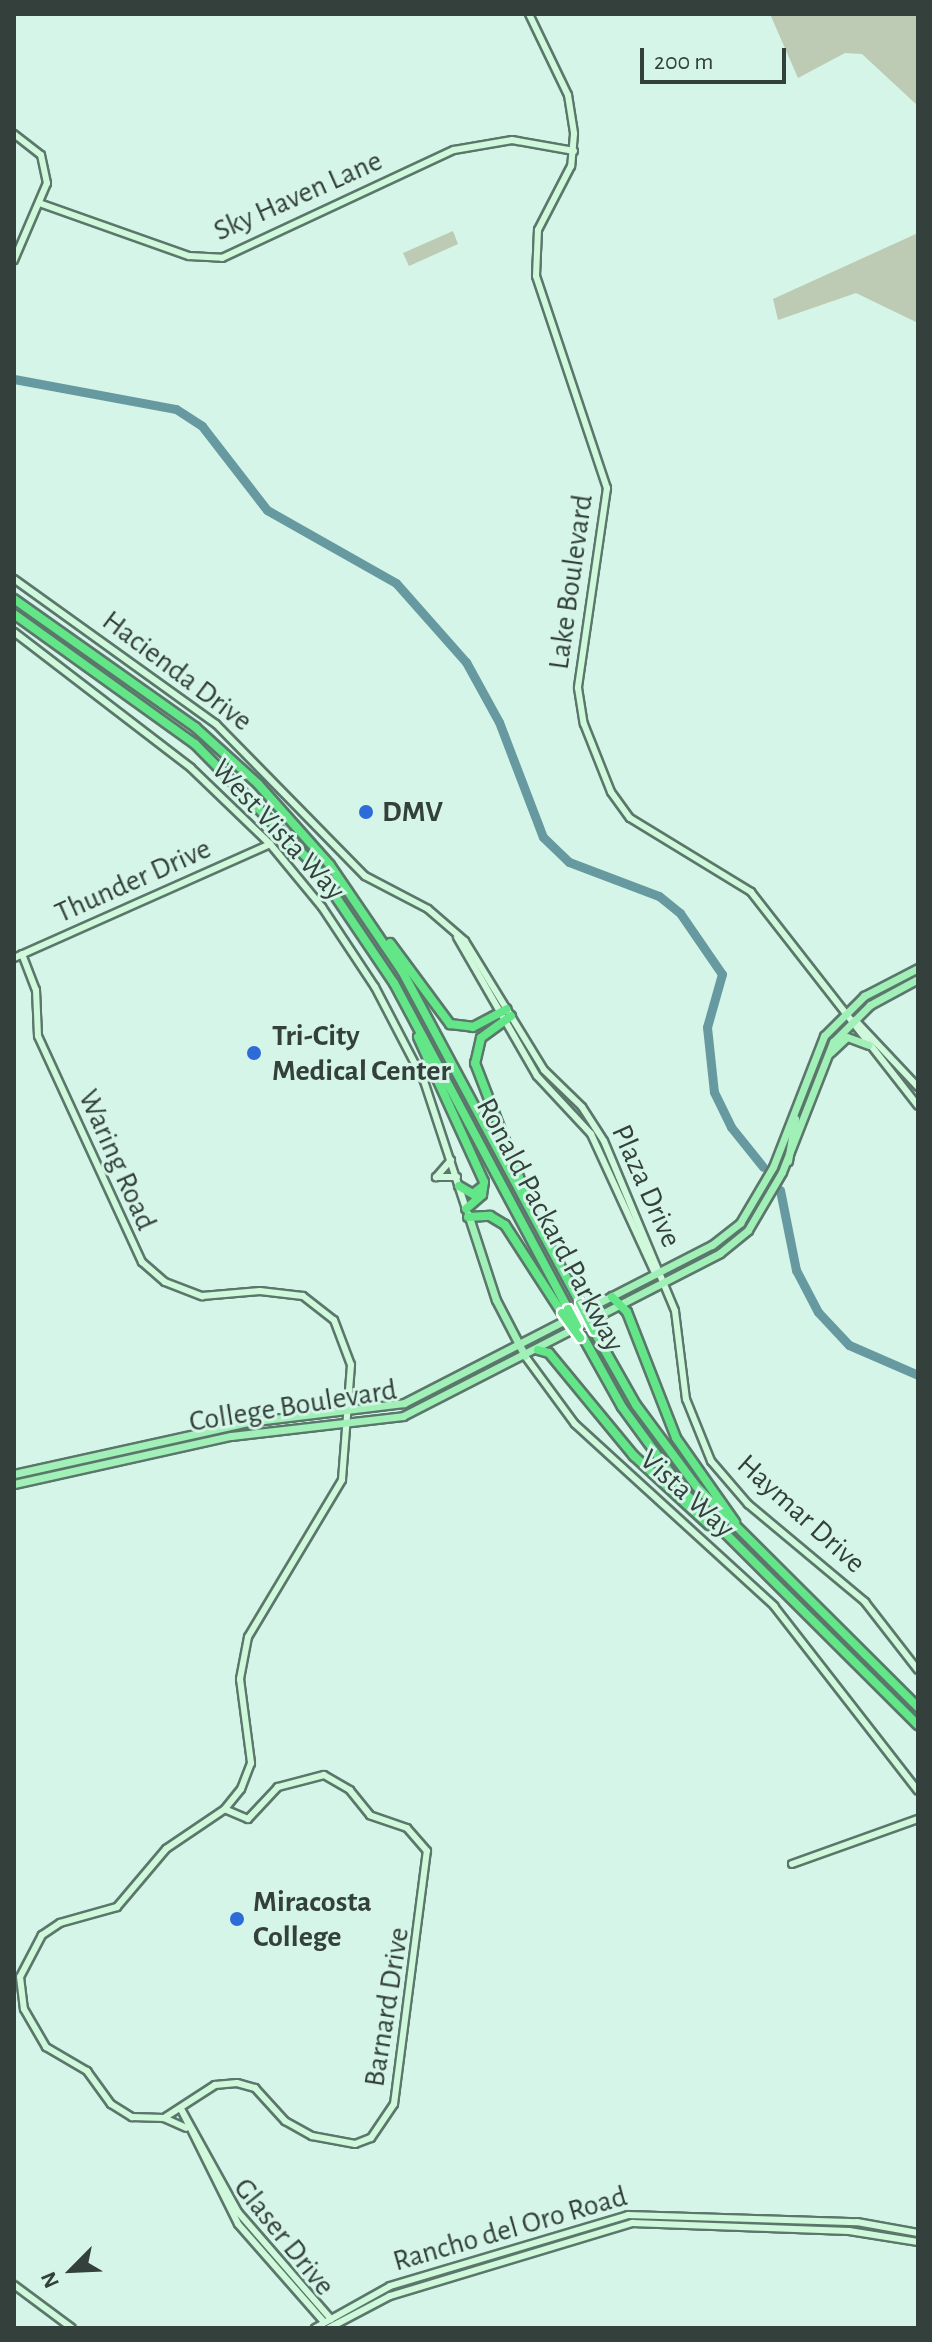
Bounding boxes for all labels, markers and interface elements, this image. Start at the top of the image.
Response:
scale bar [644,32,790,82]
text: 200 m [654,50,713,74]
street label: Sky Haven Lane [208,143,388,249]
street label: Lake Boulevard [541,492,601,672]
street label: Hacienda Drive [95,603,259,739]
street label: West Vista Way [203,752,353,908]
place label: DMV [382,794,443,830]
marker: DMV [357,803,375,821]
street label: Thunder Drive [49,831,217,931]
place label: Tri-City Medical Center [272,1018,451,1088]
marker: Tri-City Medical Center [243,1042,265,1064]
street label: Waring Road [70,1084,164,1236]
street label: Ronald Packard Parkway [468,1092,632,1358]
street label: Plaza Drive [603,1119,689,1253]
street label: College Boulevard [187,1372,399,1440]
street label: Vista Way [632,1442,742,1546]
street label: Haymar Drive [729,1447,873,1581]
place label: Miracosta College [253,1884,372,1954]
marker: Miracosta College [228,1910,246,1928]
street label: Barnard Drive [357,1925,417,2089]
street label: Glaser Drive [226,2171,342,2303]
street label: Rancho del Oro Road [389,2178,631,2280]
north arrow [32,2230,112,2310]
text: N [37,2268,63,2291]

